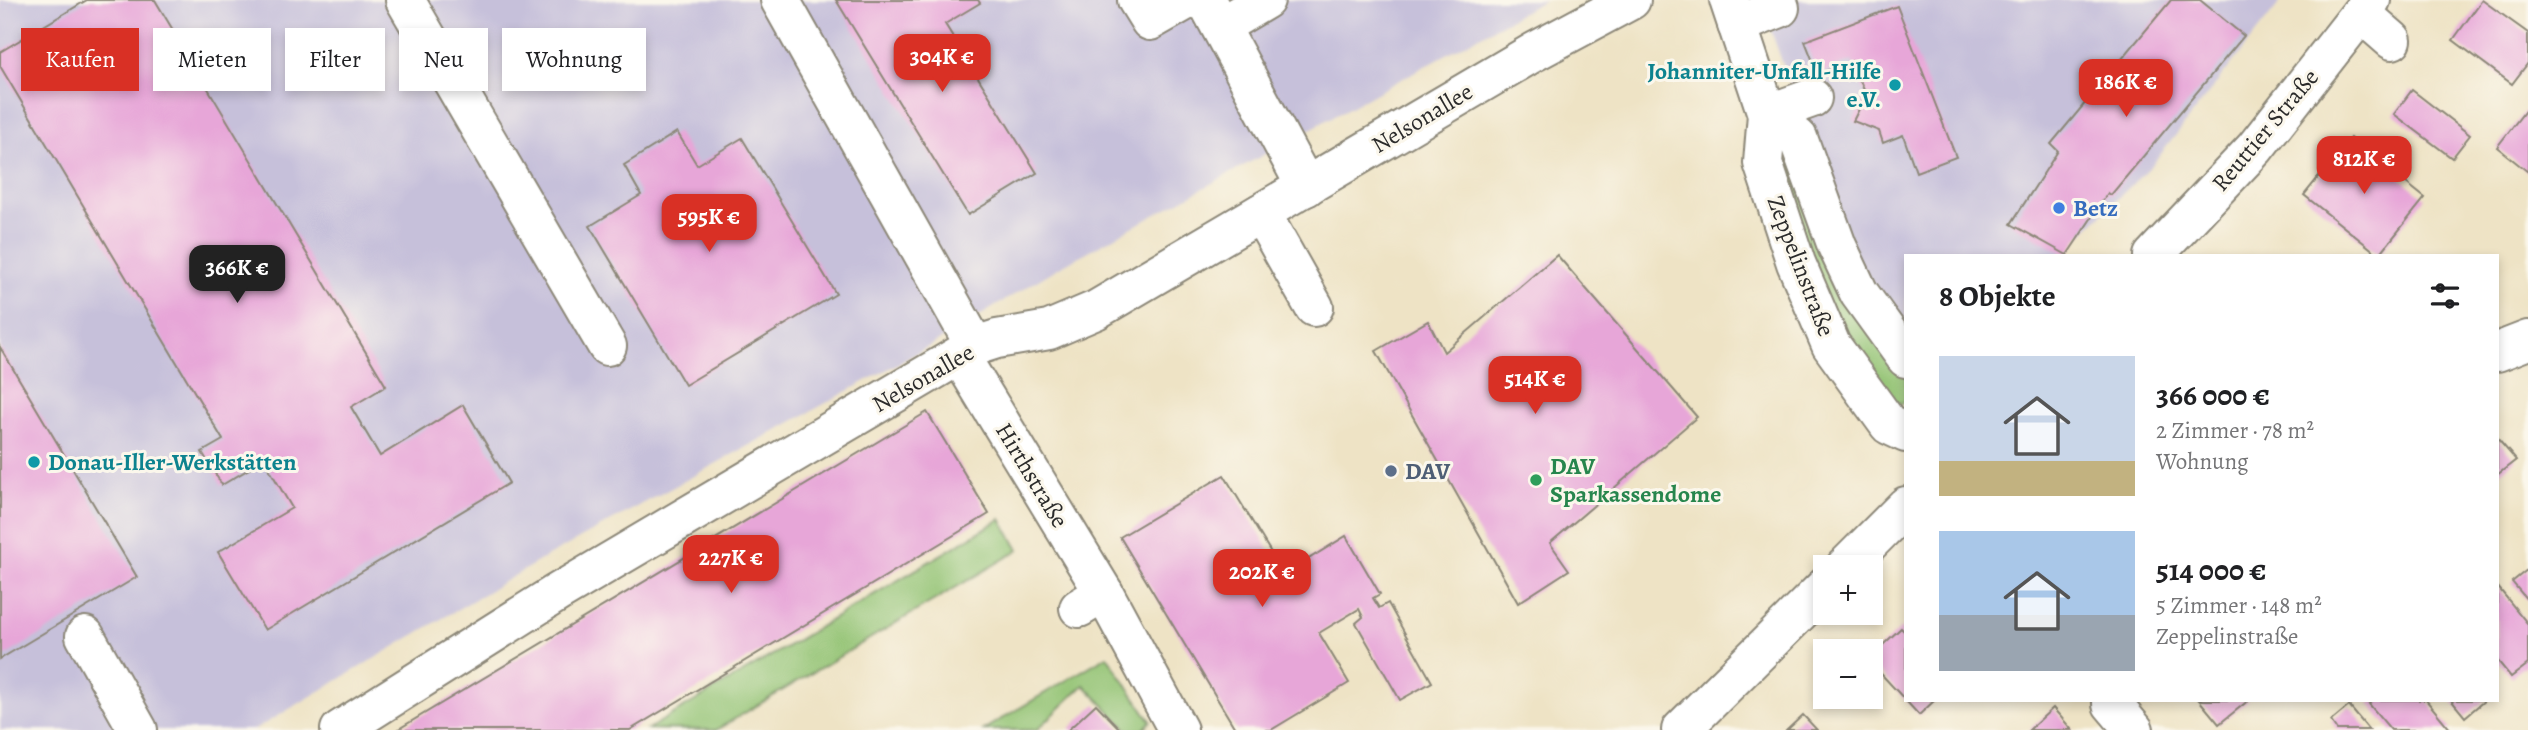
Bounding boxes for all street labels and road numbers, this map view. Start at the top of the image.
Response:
street label: Reuttier Straße [2204,62,2326,198]
street label: Nelsonallee [1366,75,1478,161]
street label: Zeppelinstraße [1759,191,1843,341]
street label: Nelsonallee [866,336,980,420]
street label: Hirthstraße [988,417,1076,533]

